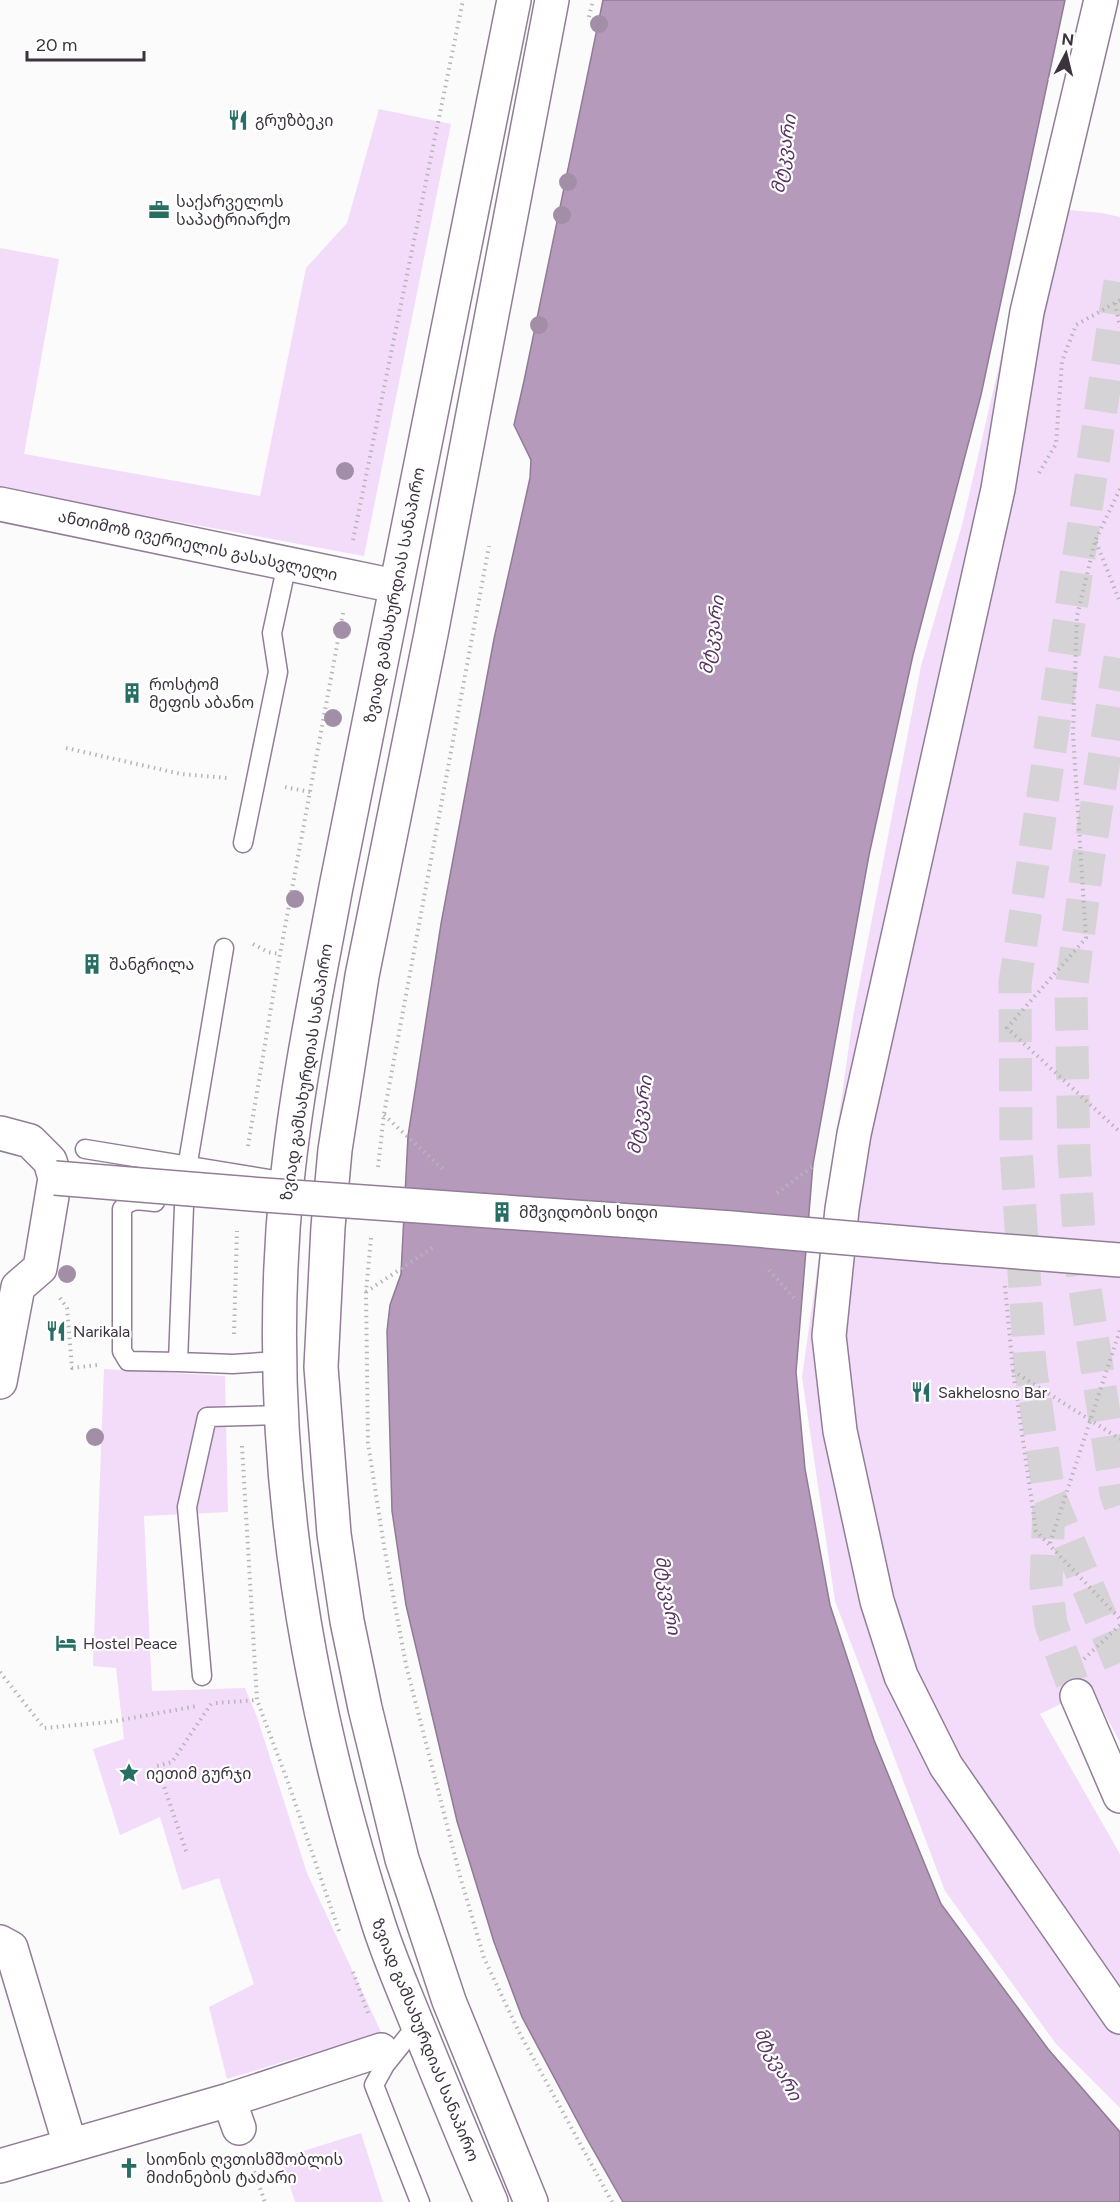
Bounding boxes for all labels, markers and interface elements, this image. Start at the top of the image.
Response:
scale bar [27,24,144,62]
north arrow [1036,24,1096,84]
text: N [1060,29,1075,50]
text: 20 m [36,34,77,56]
restaurant icon: გრუზბეკი [226,108,250,132]
place label: გრუზბეკი [255,111,333,130]
water label: მტკვარი [767,112,801,195]
place label: საქარველოს საპატრიარქო [176,192,291,229]
office icon: საქარველოს საპატრიარქო [147,198,171,222]
street label: ზვიად გამსახურდიას სანაპირო [360,466,430,725]
street label: ანთიმოზ ივერიელის გასასვლელი [56,507,339,585]
water label: მტკვარი [695,593,729,676]
place label: როსტომ მეფის აბანო [149,675,254,712]
building icon: როსტომ მეფის აბანო [120,681,144,705]
street label: ზვიად გამსახურდიას სანაპირო [277,942,337,1202]
building icon: შანგრილა [80,952,104,976]
place label: შანგრილა [109,955,194,975]
water label: მტკვარი [623,1073,657,1156]
building icon: მშვიდობის ხიდი [490,1200,514,1224]
place label: მშვიდობის ხიდი [519,1203,658,1223]
restaurant icon: Narikala [44,1319,68,1343]
place label: Narikala [73,1322,130,1341]
restaurant icon: Sakhelosno Bar [909,1380,933,1404]
place label: Sakhelosno Bar [938,1383,1048,1402]
water label: მტკვარი [651,1554,685,1637]
hotel icon: Hostel Peace [54,1631,78,1655]
place label: Hostel Peace [83,1634,178,1653]
place icon: იეთიმ გურჯი [117,1761,141,1785]
place label: იეთიმ გურჯი [146,1764,251,1783]
street label: ზვიად გამსახურდიას სანაპირო [367,1916,483,2165]
water label: მტკვარი [750,2024,807,2105]
place label: სიონის ღვთისმშობლის მიძინების ტაძარი [146,2150,343,2187]
church icon: სიონის ღვთისმშობლის მიძინების ტაძარი [117,2156,141,2180]

